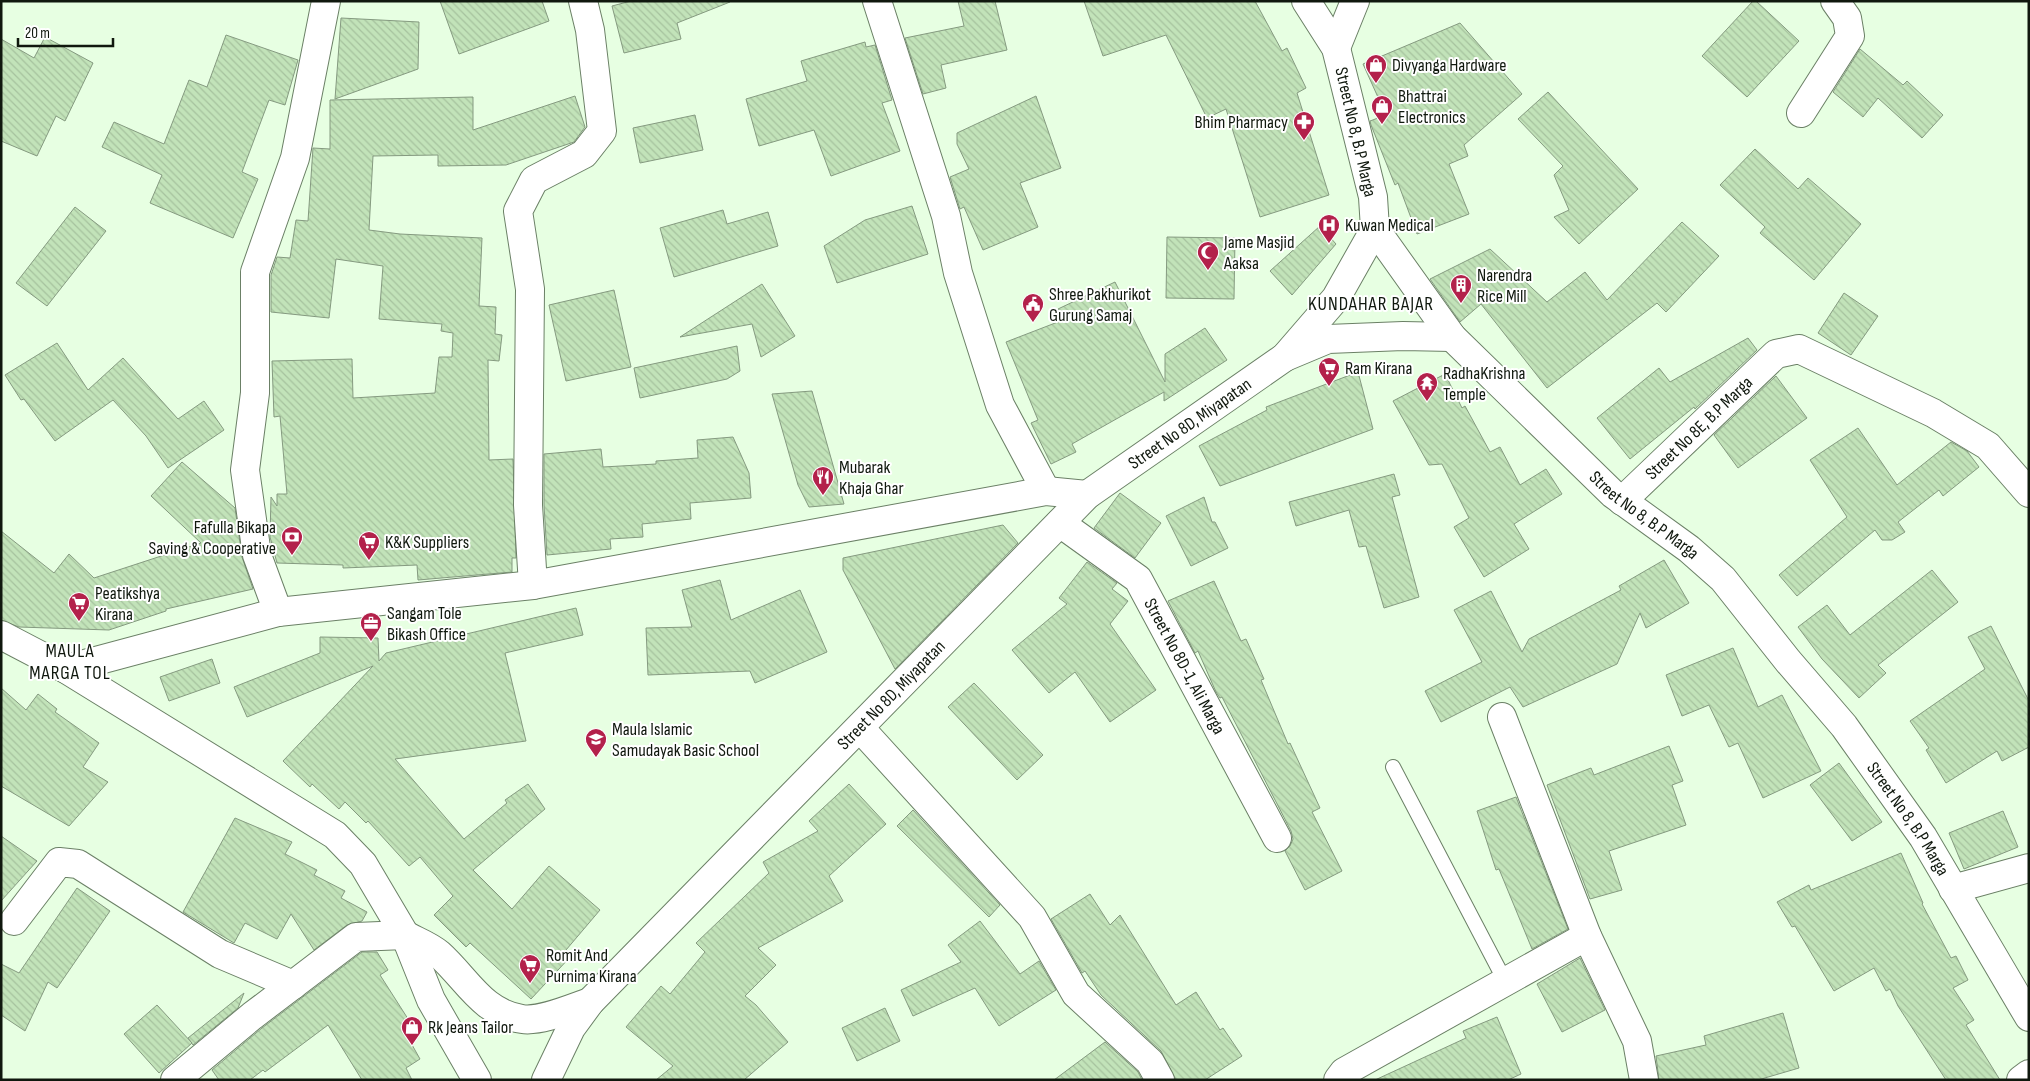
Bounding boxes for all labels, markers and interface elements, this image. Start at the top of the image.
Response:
scale bar [18,15,112,47]
text: 20 m [25,24,50,43]
shop icon: Divyanga Hardware [1364,53,1388,84]
place label: Divyanga Hardware [1392,55,1507,76]
street label: Street No 8, B.P Marga [1330,65,1381,199]
place label: Bhattrai Electronics [1398,86,1466,128]
shop icon: Bhattrai Electronics [1370,94,1394,125]
pharmacy icon: Bhim Pharmacy [1292,110,1316,141]
place label: Bhim Pharmacy [1195,112,1288,133]
hospital icon: Kuwan Medical [1317,213,1341,244]
place label: Kuwan Medical [1345,215,1434,236]
place label: Jame Masjid Aaksa [1223,232,1294,274]
mosque icon: Jame Masjid Aaksa [1196,240,1220,271]
place label: Narendra Rice Mill [1477,265,1532,307]
building icon: Narendra Rice Mill [1449,273,1473,304]
place label: Shree Pakhurikot Gurung Samaj [1049,284,1152,326]
public building icon: Shree Pakhurikot Gurung Samaj [1021,292,1045,323]
district label: KUNDAHAR BAJAR [1308,293,1434,316]
supermarket icon: Ram Kirana [1317,356,1341,387]
place label: Ram Kirana [1345,358,1412,379]
place label: RadhaKrishna Temple [1443,363,1526,405]
temple icon: RadhaKrishna Temple [1415,371,1439,402]
street label: Street No 8E, B.P Marga [1641,372,1757,484]
street label: Street No 8D, Miyapatan [1124,374,1255,474]
place label: Mubarak Khaja Ghar [839,457,904,499]
restaurant icon: Mubarak Khaja Ghar [811,465,835,496]
street label: Street No 8, B.P Marga [1585,467,1703,564]
place label: Fafulla Bikapa Saving & Cooperative [149,517,276,559]
bank icon: Fafulla Bikapa Saving & Cooperative [280,525,304,556]
supermarket icon: K&K Suppliers [357,530,381,561]
place label: K&K Suppliers [385,532,469,553]
place label: Peatikshya Kirana [95,583,160,625]
supermarket icon: Peatikshya Kirana [67,591,91,622]
street label: Street No 8D-1, Ali Marga [1139,595,1229,738]
place label: Sangam Tole Bikash Office [387,603,466,645]
office icon: Sangam Tole Bikash Office [359,611,383,642]
street label: Street No 8D, Miyapatan [833,636,950,754]
district label: MAULA MARGA TOL [29,640,111,685]
place label: Maula Islamic Samudayak Basic School [612,719,759,761]
school or university icon: Maula Islamic Samudayak Basic School [584,727,608,758]
street label: Street No 8, B.P Marga [1862,758,1953,880]
place label: Romit And Purnima Kirana [546,945,637,987]
supermarket icon: Romit And Purnima Kirana [518,953,542,984]
shop icon: Rk Jeans Tailor [400,1015,424,1046]
place label: Rk Jeans Tailor [428,1017,513,1038]

